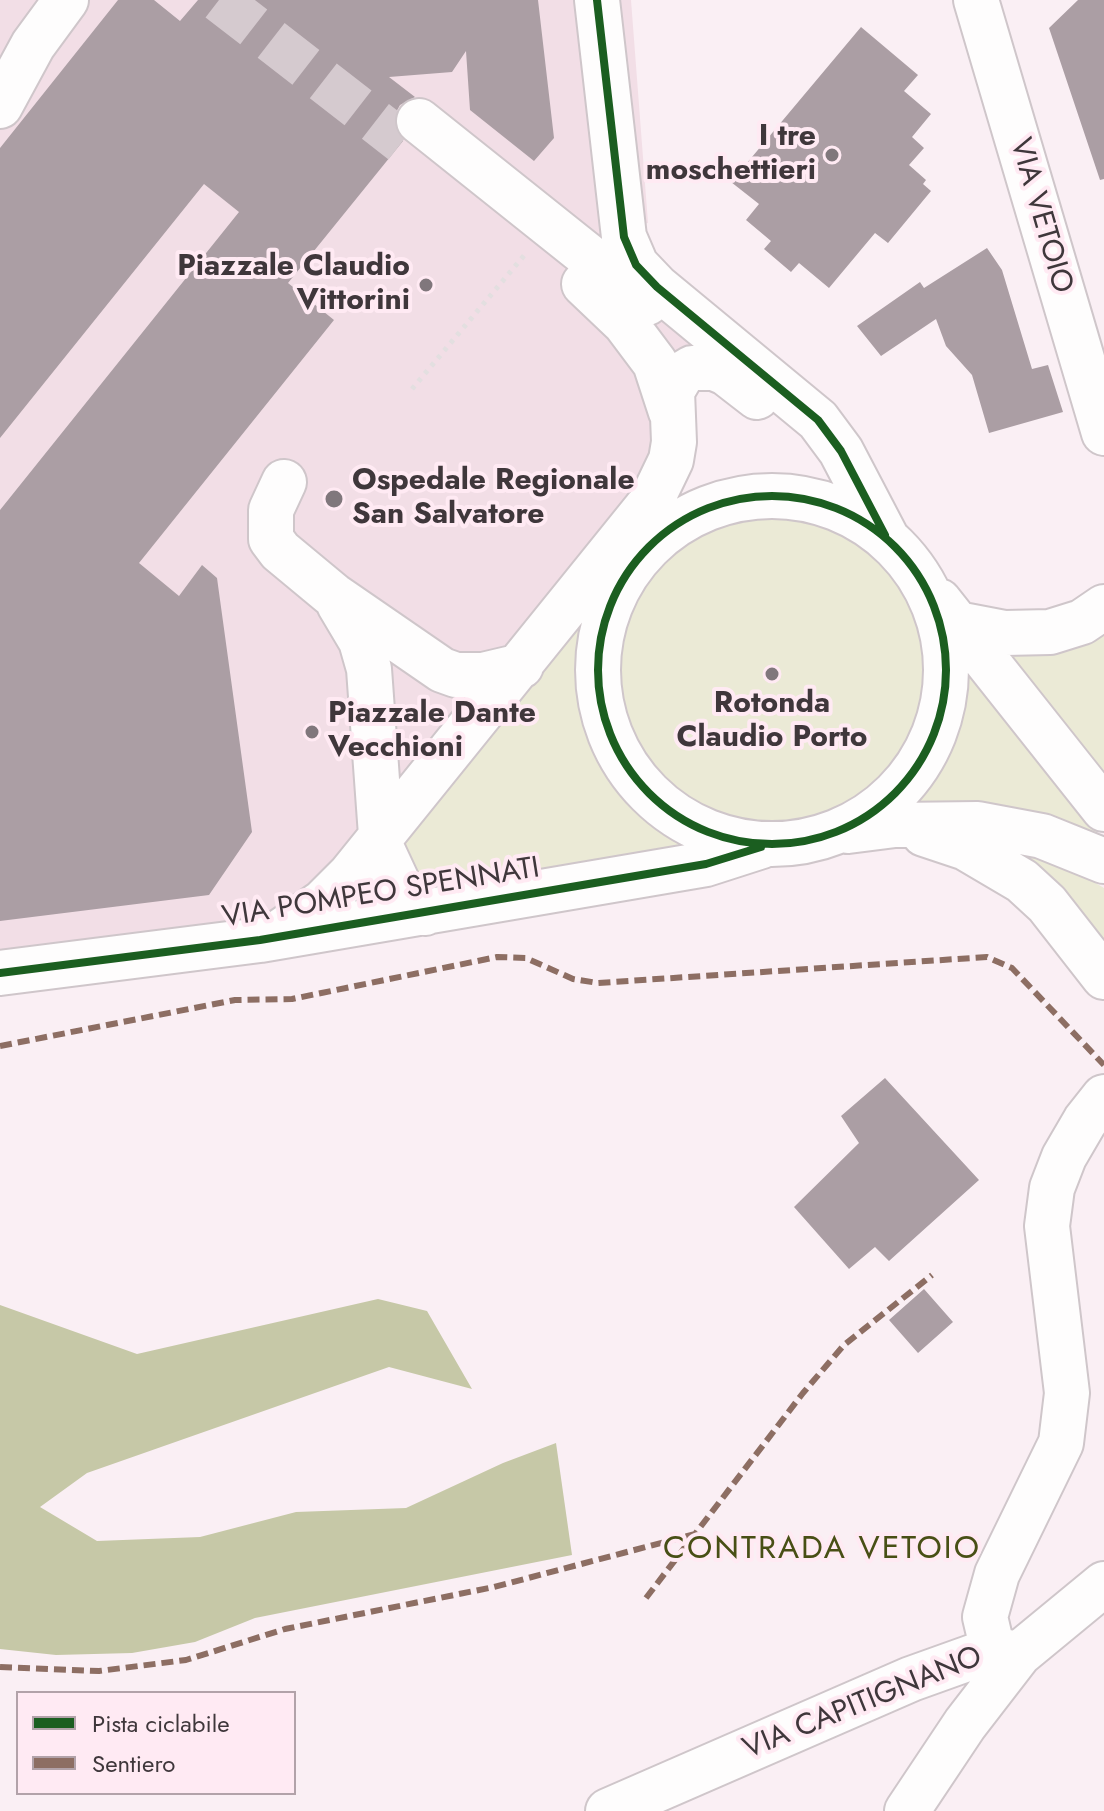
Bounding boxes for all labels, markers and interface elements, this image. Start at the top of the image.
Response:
place label: I tre moschettieri [646,120,816,190]
street label: VIA VETOIO [1001,134,1079,298]
marker: I tre moschettieri [823,146,841,164]
place label: Piazzale Claudio Vittorini [177,250,410,320]
marker: Piazzale Claudio Vittorini [417,276,435,294]
place label: Ospedale Regionale San Salvatore [352,464,635,534]
marker: Ospedale Regionale San Salvatore [323,488,345,510]
marker: Rotonda Claudio Porto [763,665,781,683]
place label: Rotonda Claudio Porto [676,687,868,758]
place label: Piazzale Dante Vecchioni [328,697,536,768]
marker: Piazzale Dante Vecchioni [303,723,321,741]
street label: VIA POMPEO SPENNATI [220,851,542,937]
district label: CONTRADA VETOIO [663,1531,981,1569]
street label: VIA CAPITIGNANO [738,1640,988,1768]
legend [16,1691,296,1795]
text: Pista ciclabile [92,1706,230,1741]
text: Sentiero [92,1746,175,1781]

